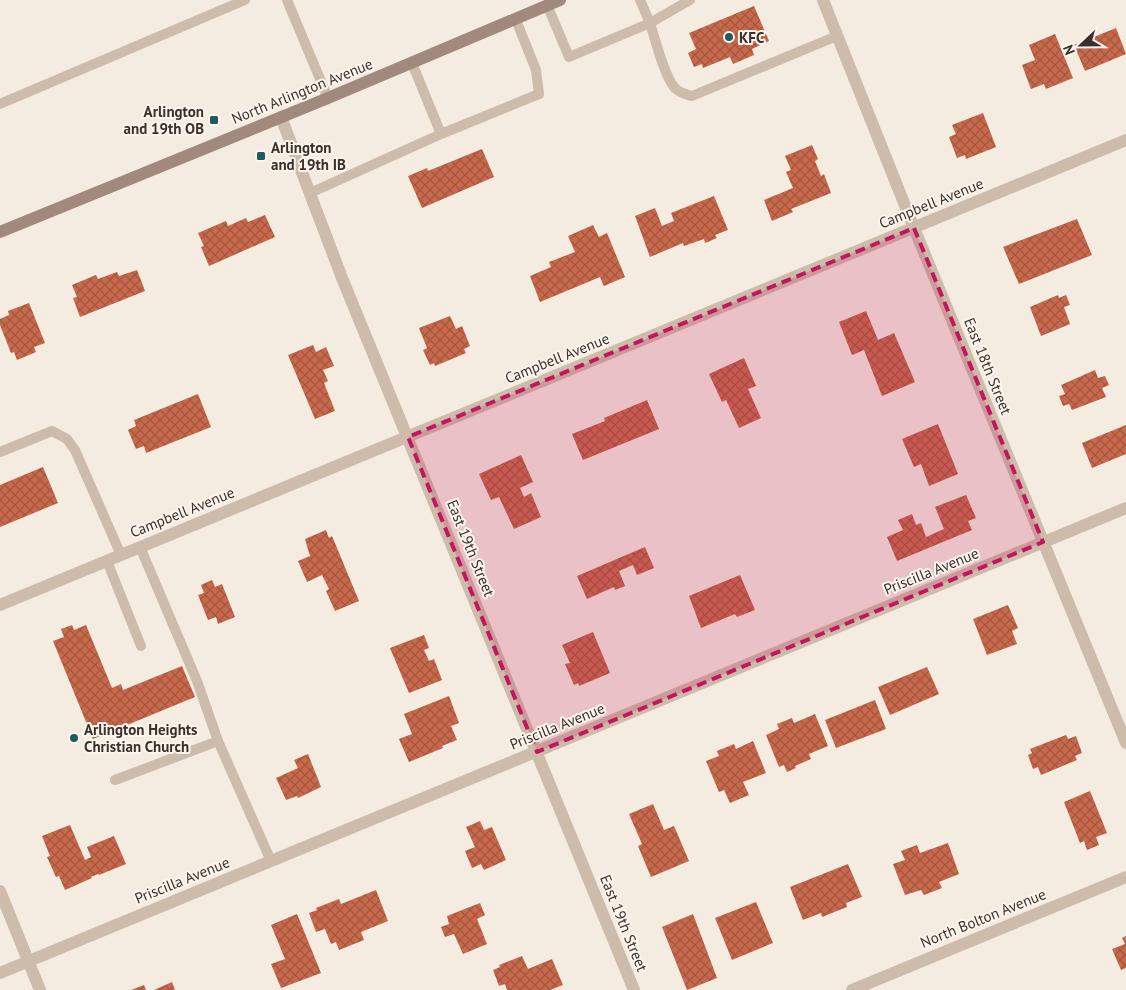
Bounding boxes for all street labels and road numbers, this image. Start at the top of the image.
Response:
street label: North Arlington Avenue [229,54,375,128]
street label: Campbell Avenue [876,173,986,233]
street label: East 18th Street [960,315,1016,417]
street label: Campbell Avenue [502,328,612,388]
street label: Campbell Avenue [127,482,237,542]
street label: East 19th Street [443,497,499,599]
street label: Priscilla Avenue [881,543,981,599]
street label: Priscilla Avenue [507,698,607,754]
street label: Priscilla Avenue [132,852,232,908]
street label: East 19th Street [596,872,652,974]
street label: North Bolton Avenue [917,884,1049,952]

